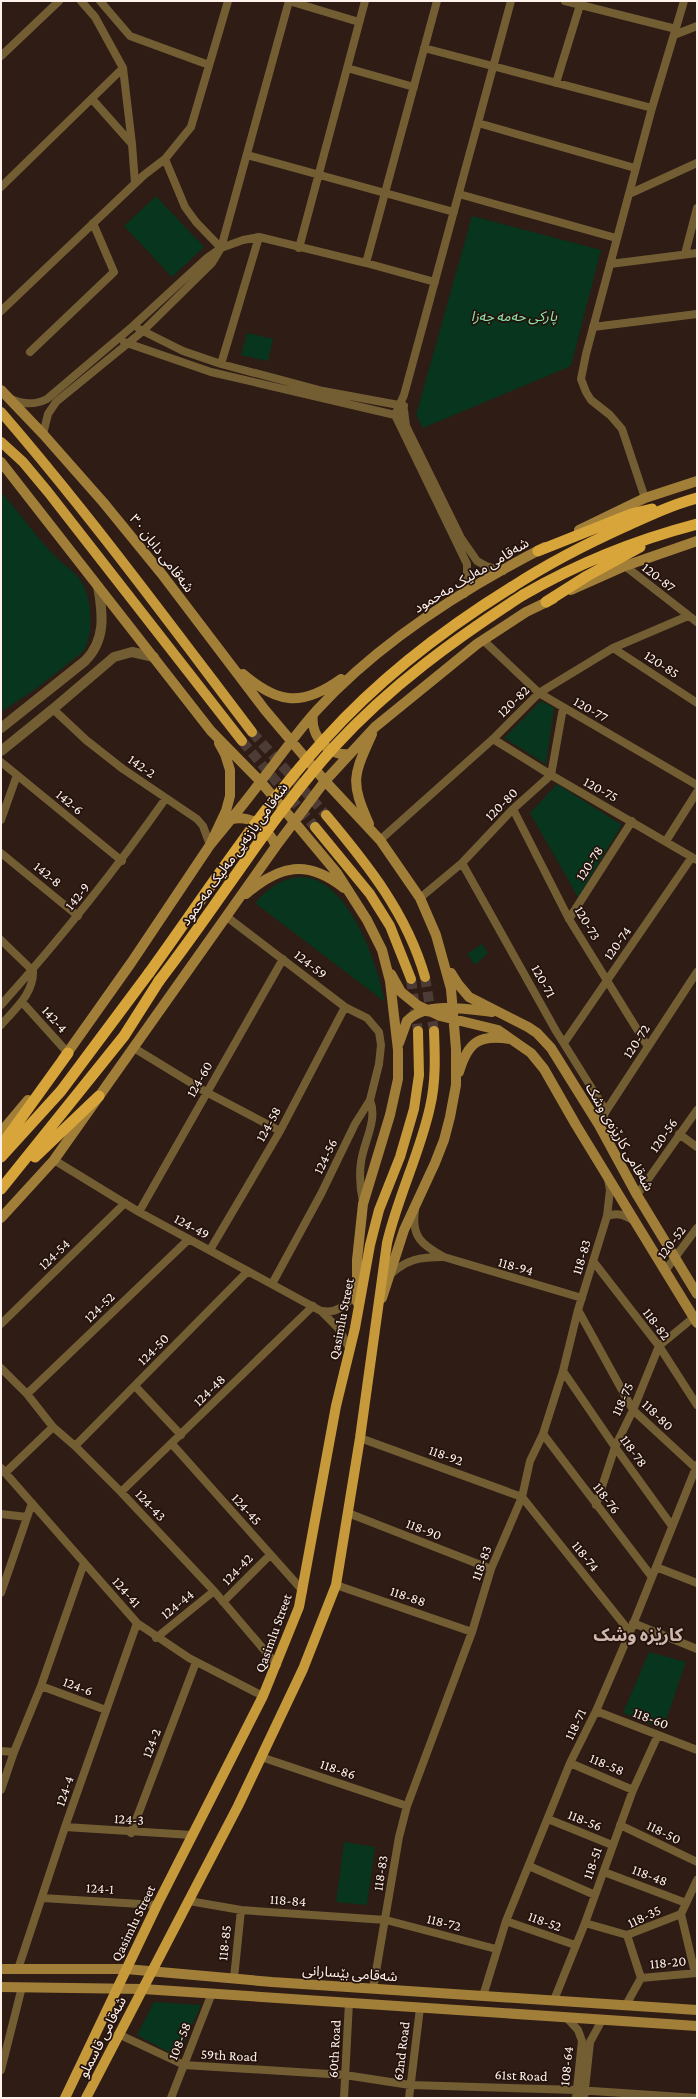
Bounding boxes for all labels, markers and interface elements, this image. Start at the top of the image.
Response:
park label: پارکی حەمە جەزا [471,308,558,326]
street label: شەقامی دابان ٣٠ [126,511,197,596]
street label: شەقامی مەلیک مەحمود [411,534,532,617]
street label: 120-87 [639,559,679,595]
street label: 120-85 [642,647,682,681]
street label: 120-82 [494,682,533,720]
street label: 120-77 [571,693,611,725]
street label: 142-2 [125,751,159,781]
street label: 120-75 [581,773,621,805]
street label: شەقامی بازنەیی مەلیک مەحمود [177,780,292,929]
street label: 120-80 [481,784,521,824]
street label: 142-6 [53,786,87,818]
street label: 120-78 [572,843,606,883]
street label: 142-8 [31,858,65,890]
street label: 142-9 [61,879,93,913]
street label: 120-73 [572,903,604,943]
street label: 120-74 [600,923,634,963]
street label: 124-59 [292,946,330,982]
street label: 120-71 [528,962,560,1001]
street label: 142-4 [39,1002,71,1036]
street label: 120-72 [619,1021,653,1061]
street label: 124-60 [182,1058,216,1100]
street label: شەقامی کارێزەی وشک [582,1080,657,1194]
street label: 124-58 [252,1104,284,1144]
street label: 120-56 [646,1115,680,1155]
street label: 124-56 [310,1136,340,1176]
street label: 124-49 [172,1210,212,1242]
street label: 120-52 [653,1222,689,1262]
street label: 124-54 [35,1235,73,1273]
street label: 118-83 [568,1238,594,1276]
street label: 118-94 [497,1253,535,1279]
street label: Qasimlu Street [325,1276,357,1361]
street label: 124-52 [80,1288,118,1325]
street label: 118-82 [640,1305,674,1343]
street label: 124-50 [134,1330,172,1368]
street label: 124-48 [190,1371,228,1409]
street label: 118-75 [608,1380,636,1418]
street label: 118-80 [639,1396,677,1434]
street label: 118-78 [617,1432,651,1470]
street label: 118-92 [427,1441,466,1469]
street label: 118-76 [590,1479,624,1517]
street label: 124-43 [132,1486,170,1524]
street label: 124-45 [229,1490,265,1528]
street label: 118-90 [404,1515,444,1543]
street label: 118-74 [569,1537,603,1575]
street label: 118-83 [467,1543,495,1583]
street label: 124-42 [218,1550,256,1588]
street label: 124-41 [109,1573,145,1611]
street label: 118-88 [388,1582,428,1610]
street label: 124-44 [157,1586,197,1622]
street label: Qasimlu Street [251,1591,295,1675]
district label: کارێزە وشک [593,1625,684,1646]
street label: 124-6 [61,1673,95,1699]
street label: 118-60 [631,1704,671,1732]
street label: 118-71 [561,1705,590,1742]
street label: 124-2 [138,1726,164,1760]
street label: 118-58 [587,1750,627,1778]
street label: 118-86 [318,1755,358,1783]
street label: 124-4 [51,1774,77,1808]
street label: 118-56 [566,1806,604,1834]
street label: 124-3 [113,1810,145,1828]
street label: 118-50 [644,1817,684,1847]
street label: 118-51 [579,1844,605,1881]
street label: 118-83 [369,1854,391,1892]
street label: 118-48 [630,1861,670,1889]
street label: 124-1 [86,1879,115,1897]
street label: Qasimlu Street [108,1882,158,1964]
street label: 118-84 [269,1891,307,1909]
street label: 118-35 [625,1901,663,1931]
street label: 118-52 [526,1908,564,1935]
street label: 118-72 [425,1910,463,1934]
street label: 118-85 [214,1924,234,1962]
street label: 118-20 [649,1952,687,1972]
street label: شەقامی بێسارانی [302,1962,398,1985]
street label: شەقامی قاسملو [75,1994,130,2081]
street label: 60th Road [324,2019,344,2078]
street label: 108-58 [164,2020,194,2062]
street label: 62nd Road [389,2020,413,2081]
street label: 59th Road [200,2046,258,2065]
street label: 108-64 [556,2046,576,2086]
street label: 61st Road [494,2066,548,2084]

